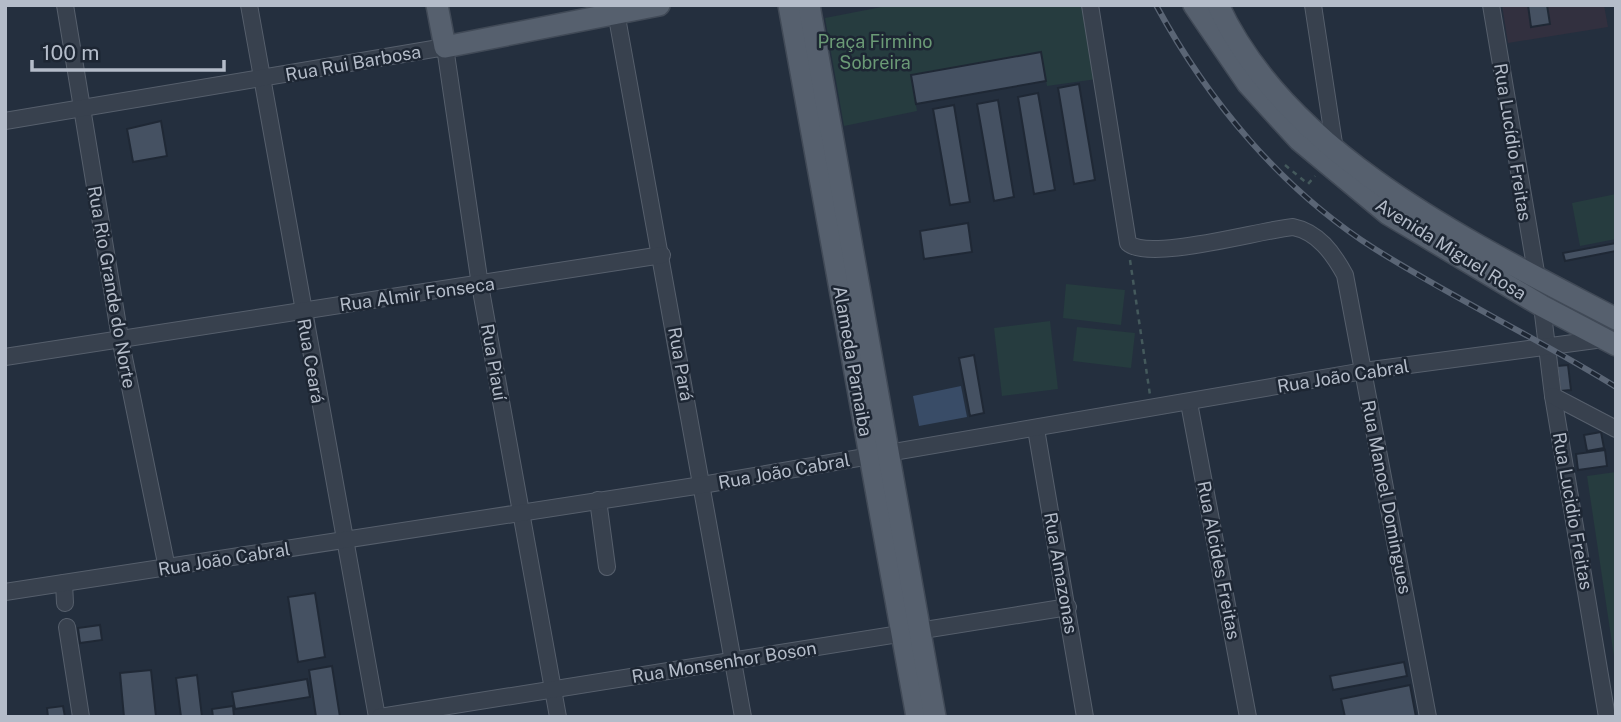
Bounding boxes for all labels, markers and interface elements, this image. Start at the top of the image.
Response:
scale bar [32,28,224,72]
park label: Praça Firmino Sobreira [817,31,933,73]
text: 100 m [42,40,99,65]
street label: Rua Rui Barbosa [284,41,422,85]
street label: Rua Lucídio Freitas [1490,62,1536,222]
street label: Rua Rio Grande do Norte [84,184,140,390]
street label: Avenida Miguel Rosa [1372,194,1530,304]
street label: Rua Almir Fonseca [338,273,496,315]
street label: Alameda Parnaiba [829,284,877,438]
street label: Rua Ceará [293,317,329,405]
street label: Rua Piauí [477,322,511,403]
street label: Rua Pará [664,325,698,403]
street label: Rua João Cabral [1276,355,1410,397]
street label: Rua Manoel Domingues [1358,398,1416,596]
street label: Rua Lucidio Freitas [1549,431,1597,591]
street label: Rua João Cabral [717,449,851,493]
street label: Rua Alcides Freitas [1193,479,1245,641]
street label: Rua Amazonas [1040,511,1082,635]
street label: Rua João Cabral [157,538,291,580]
street label: Rua Monsenhor Boson [630,637,818,687]

